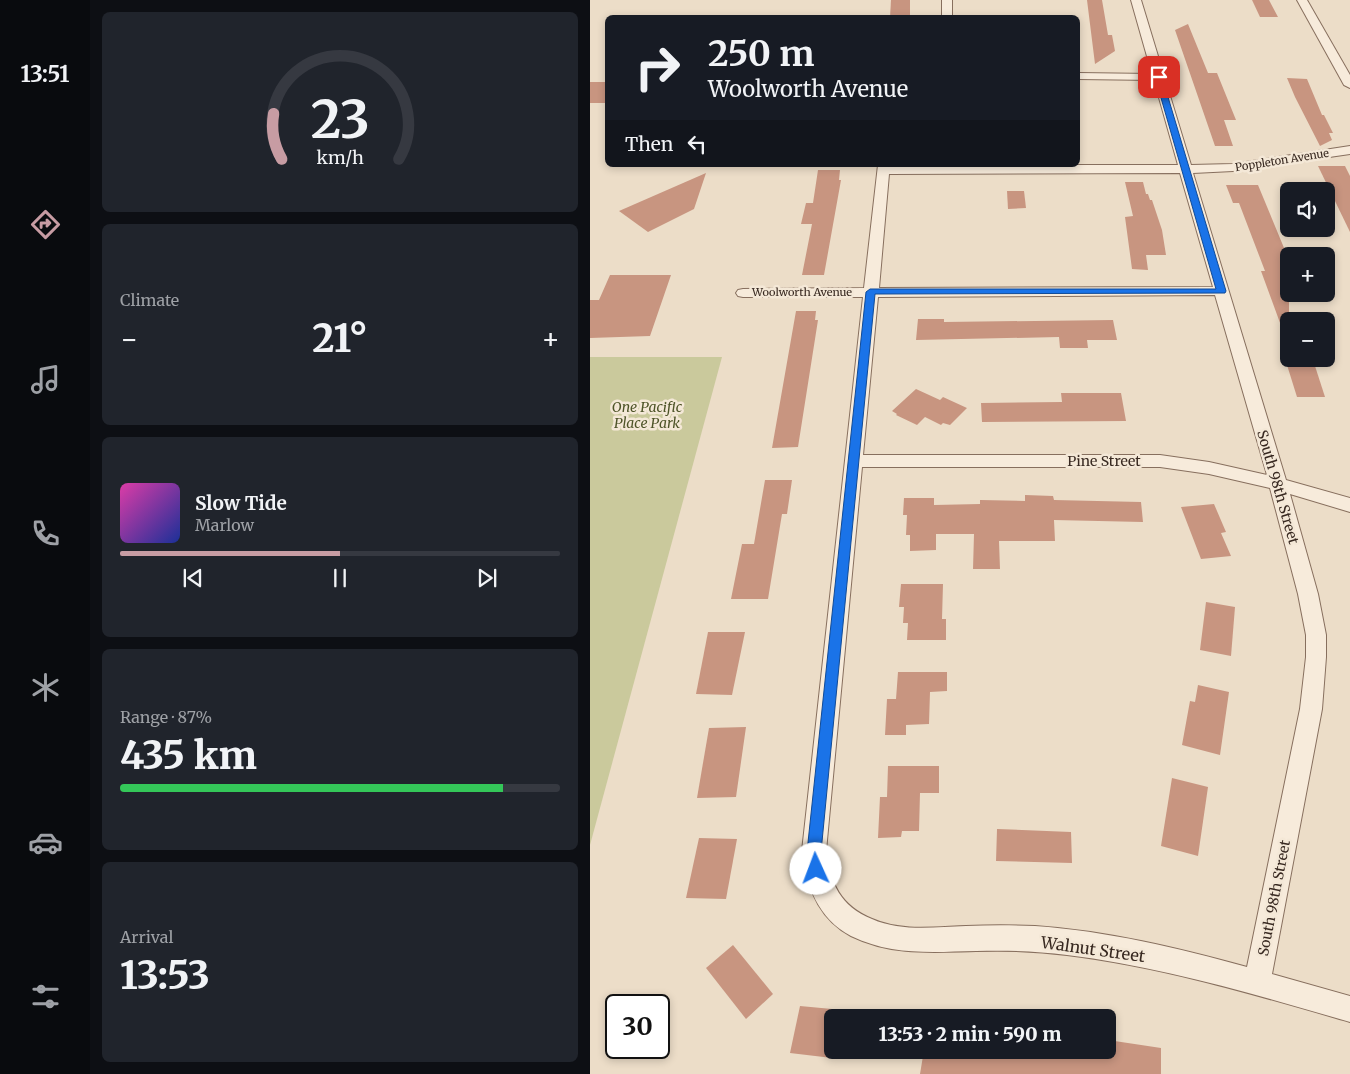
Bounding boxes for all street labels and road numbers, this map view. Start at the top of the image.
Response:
street label: Poppleton Avenue [1234,146,1330,174]
street label: Woolworth Avenue [751,285,852,299]
street label: South 98th Street [1253,428,1303,547]
street label: Pine Street [1067,452,1141,470]
street label: South 98th Street [1254,838,1294,958]
street label: Walnut Street [1039,932,1147,966]

